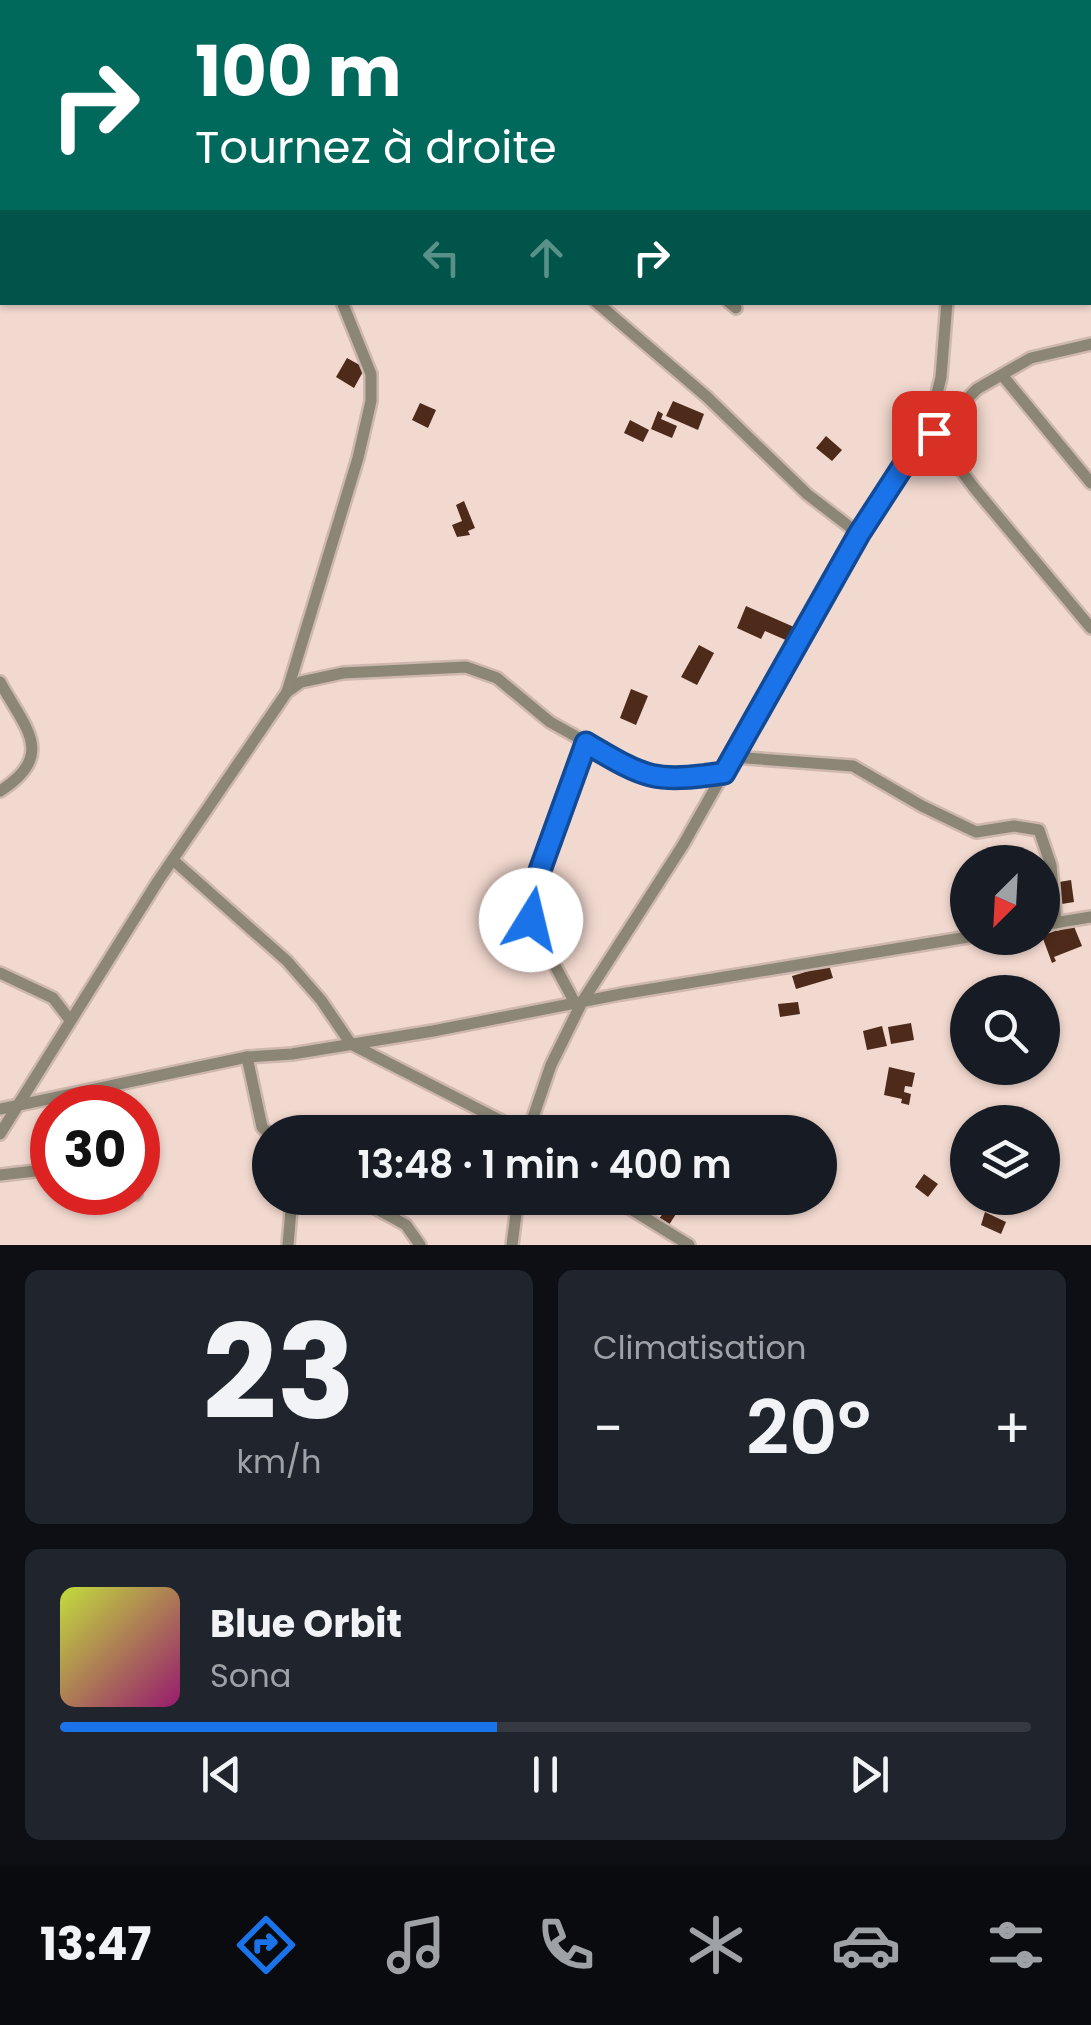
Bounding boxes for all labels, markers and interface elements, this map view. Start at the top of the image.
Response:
text: 100 m [195,22,402,121]
icon: right [30,40,160,170]
text: Tournez à droite [195,116,557,179]
icon: left [414,230,469,285]
icon: ahead [519,230,574,285]
icon: right [624,230,679,285]
pin [892,391,977,476]
icon: arrive [907,406,962,461]
north arrow [950,845,1060,955]
map controls [950,845,1060,1215]
position arrow [479,868,583,972]
button: search [950,975,1060,1085]
speed limit sign: 30 [30,1085,160,1215]
button: layers [950,1105,1060,1215]
text: 13:48 · 1 min · 400 m [357,1138,732,1191]
text: 23 [203,1281,355,1464]
text: Climatisation [593,1325,806,1370]
text: 20° [746,1375,871,1480]
text: − [593,1390,623,1467]
text: + [993,1390,1031,1467]
text: km/h [236,1439,322,1484]
text: Blue Orbit [210,1597,402,1650]
text: Sona [210,1653,291,1698]
icon: previous [194,1747,249,1802]
icon: pause [518,1747,573,1802]
icon: next [842,1747,897,1802]
icon: directions [231,1910,301,1980]
icon: music [381,1910,451,1980]
icon: phone [531,1910,601,1980]
icon: climate [681,1910,751,1980]
icon: car [831,1910,901,1980]
icon: filters [981,1910,1051,1980]
text: 13:47 [40,1913,151,1976]

